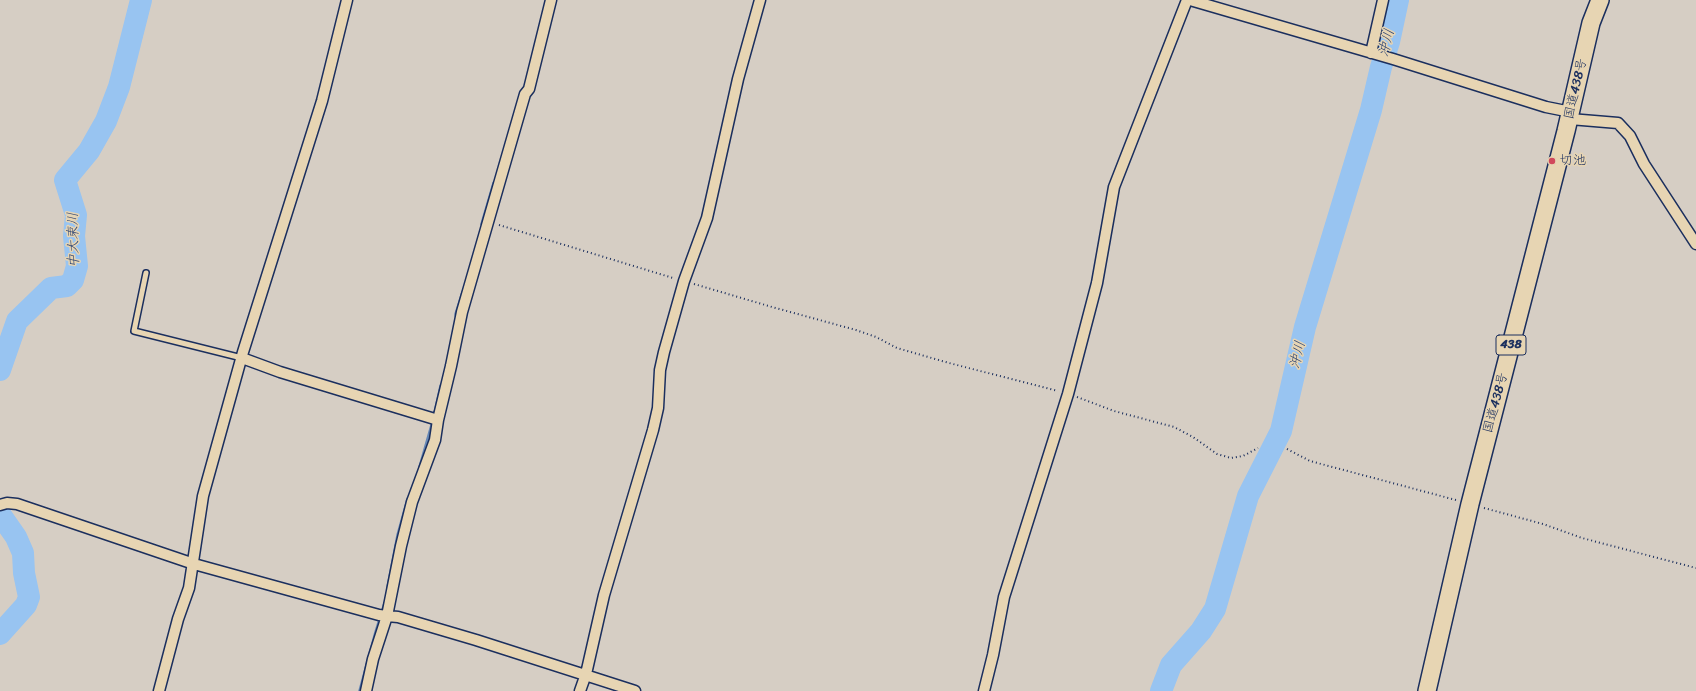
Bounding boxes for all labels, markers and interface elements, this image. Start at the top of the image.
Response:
water label: 沖川 [1375,27,1399,59]
street label: 国道438号 [1561,57,1591,121]
place label: 切池 [1560,153,1586,169]
marker: 切池 [1547,156,1557,166]
water label: 中大束川 [65,212,83,268]
road number: 438 [1496,335,1526,355]
water label: 沖川 [1287,339,1309,371]
street label: 国道438号 [1480,371,1512,435]

